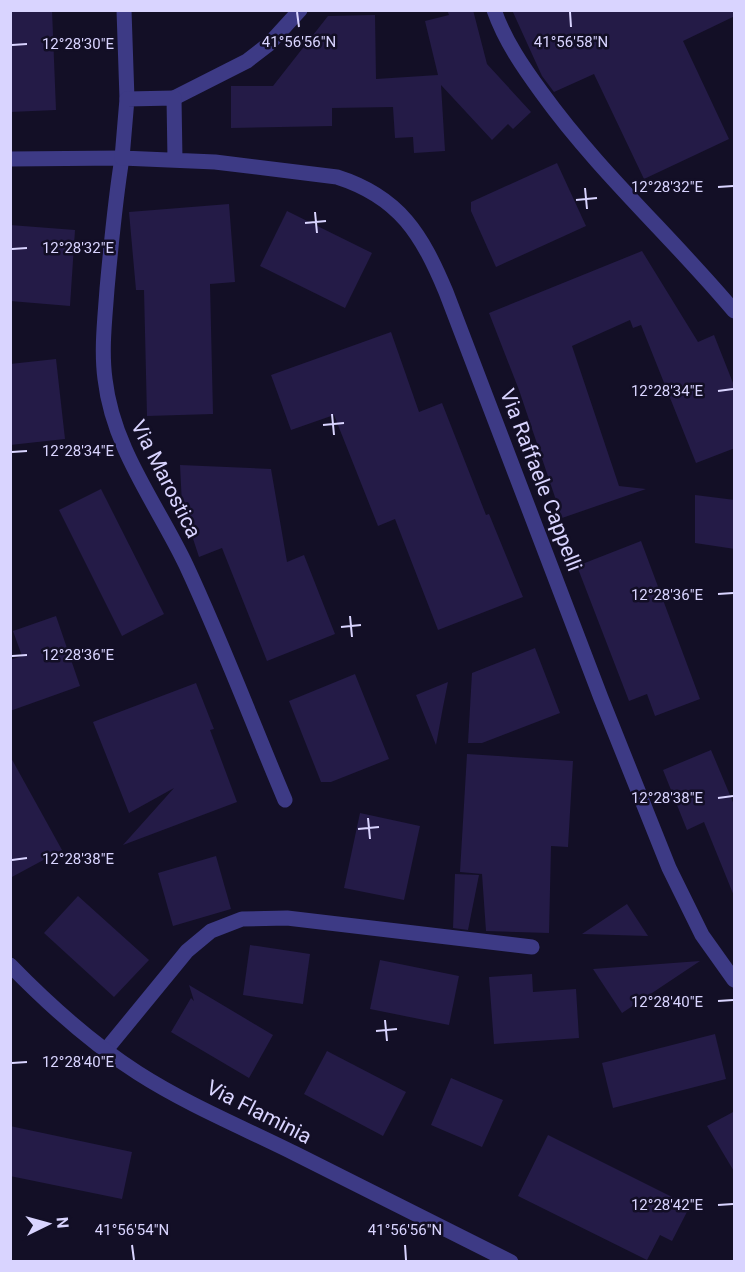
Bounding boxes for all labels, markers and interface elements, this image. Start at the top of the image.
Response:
text: 41°56'56"N [262,33,336,51]
text: 41°56'58"N [534,33,608,51]
text: 12°28'30"E [42,35,115,53]
text: 12°28'32"E [631,178,704,196]
text: 12°28'32"E [42,239,115,257]
text: 12°28'34"E [631,382,704,400]
street label: Via Raffaele Cappelli [495,386,587,574]
street label: Via Marostica [126,416,206,542]
text: 12°28'34"E [42,442,115,460]
text: 12°28'36"E [631,586,704,604]
text: 12°28'36"E [42,646,115,664]
text: 12°28'38"E [631,789,704,807]
text: 12°28'38"E [42,850,115,868]
text: 12°28'40"E [631,993,704,1011]
text: 12°28'40"E [42,1053,115,1071]
street label: Via Flaminia [202,1075,316,1149]
north arrow [18,1194,78,1254]
text: 12°28'42"E [631,1196,704,1214]
text: N [52,1216,72,1229]
text: 41°56'54"N [95,1221,169,1239]
text: 41°56'56"N [368,1221,442,1239]

